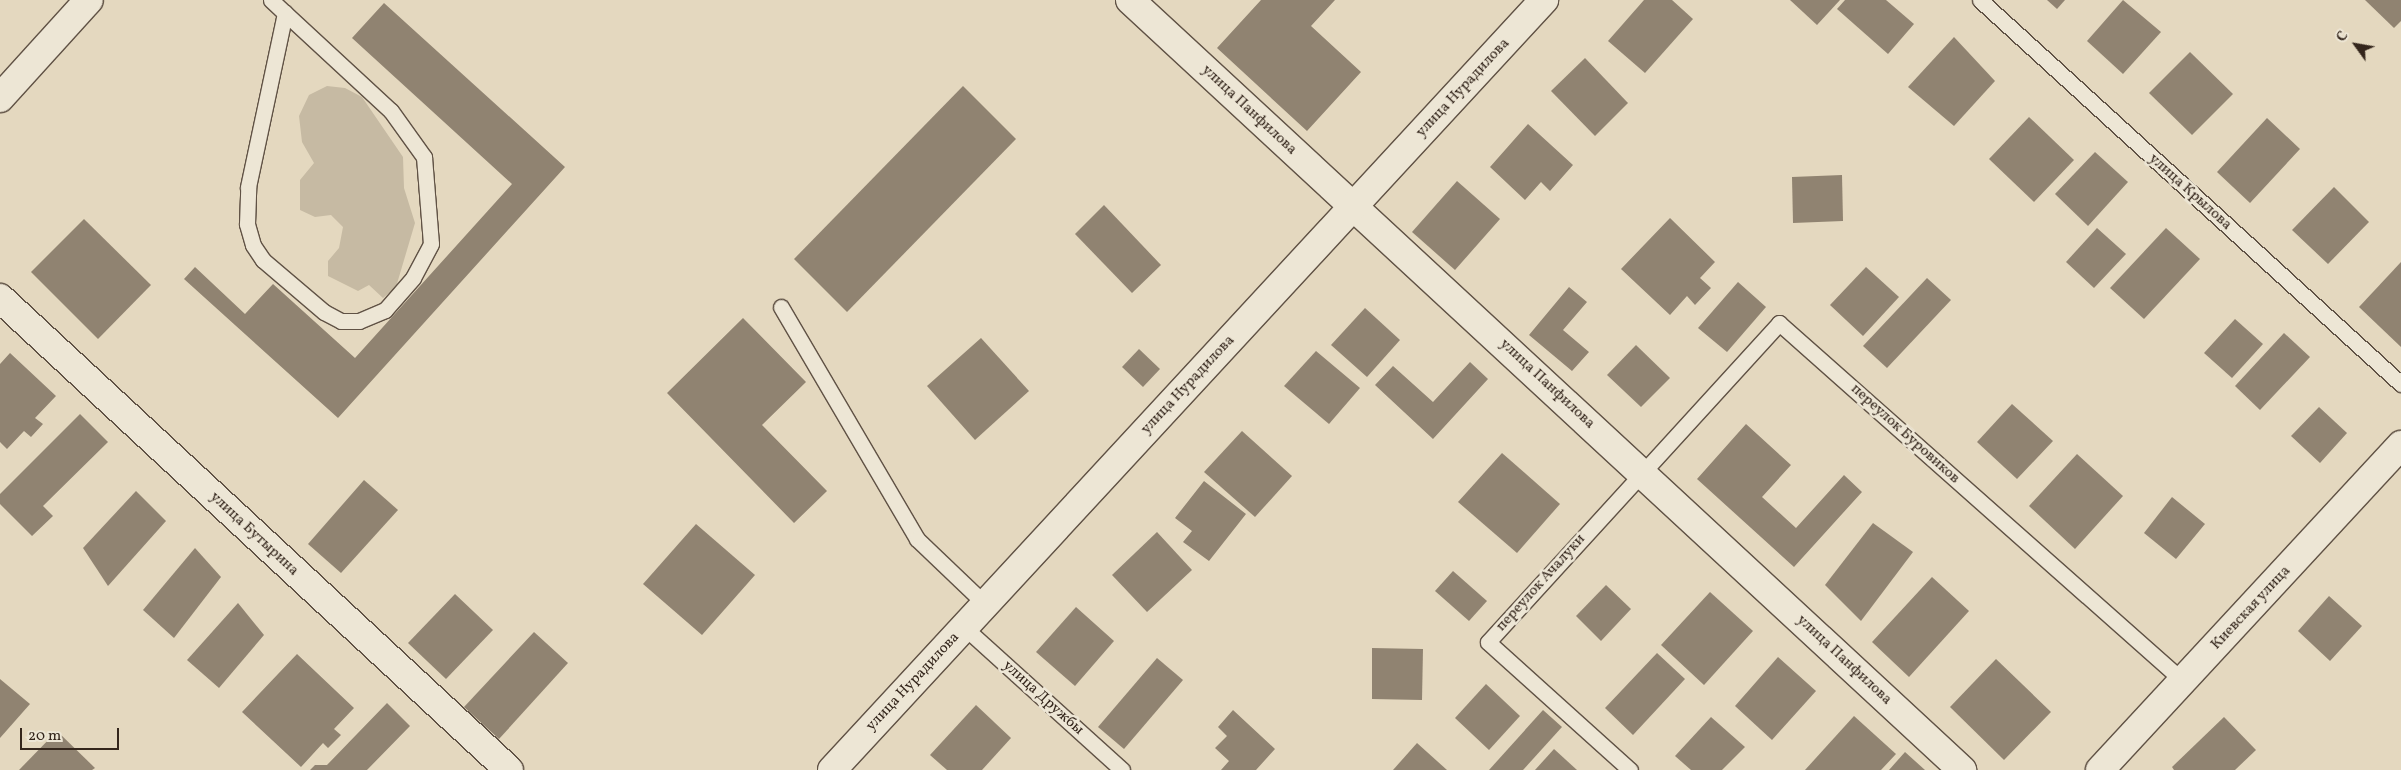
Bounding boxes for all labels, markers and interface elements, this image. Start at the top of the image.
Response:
north arrow [2331,20,2381,70]
text: С [2332,28,2353,46]
street label: улица Нурадилова [1413,35,1513,141]
street label: улица Панфилова [1198,61,1300,159]
street label: улица Крылова [2145,150,2235,234]
street label: улица Нурадилова [1138,332,1238,438]
street label: улица Панфилова [1496,335,1598,433]
street label: переулок Буровиков [1847,380,1963,488]
street label: улица Бутырина [206,488,302,580]
street label: переулок Ачалуки [1493,531,1589,635]
street label: Киевская улица [2207,562,2295,654]
street label: улица Панфилова [1793,611,1895,709]
street label: улица Нурадилова [863,629,963,735]
street label: улица Дружбы [999,657,1087,739]
scale bar [22,718,121,750]
text: 20 m [28,726,61,747]

